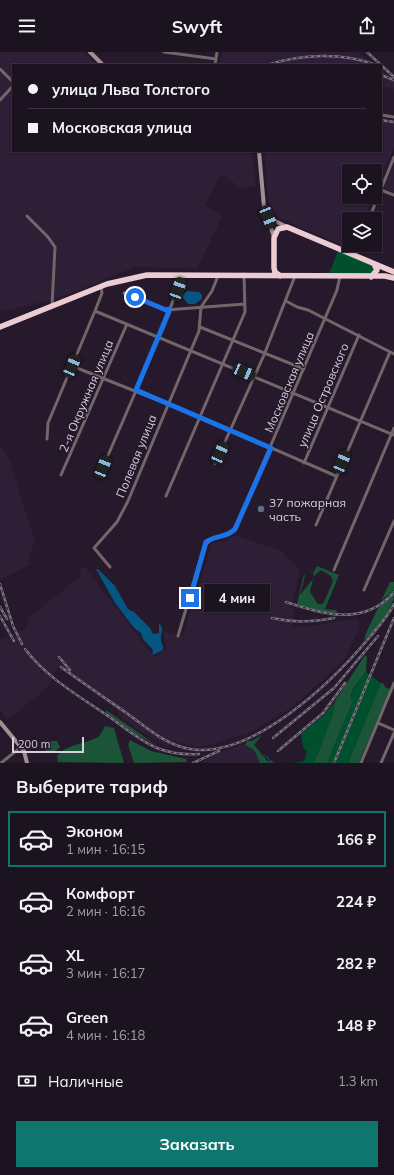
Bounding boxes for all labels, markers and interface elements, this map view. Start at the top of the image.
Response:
icon: menu [16,15,38,37]
text: Swyft [172,15,222,38]
icon: share [356,15,378,37]
text: улица Льва Толстого [52,80,210,99]
text: Московская улица [52,118,192,137]
map controls [342,164,382,252]
button: locate [342,164,382,204]
car [258,204,278,230]
button: layers [342,212,382,252]
car [168,276,188,302]
route start [126,288,144,306]
street label: Московская улица [261,329,317,435]
street label: 2-я Окружная улица [56,338,116,454]
street label: улица Островского [294,341,352,449]
car [62,353,82,379]
car [231,362,257,382]
street label: Полевая улица [112,412,160,500]
car [210,440,230,466]
car [332,449,352,475]
car [93,454,113,480]
place label: 37 пожарная часть [269,495,346,524]
marker: 37 пожарная часть [256,504,266,514]
callout: 4 мин [204,584,270,612]
route end [181,589,199,607]
text: 4 мин [219,590,255,606]
scale bar [12,735,84,754]
text: 200 m [18,737,50,751]
text: Выберите тариф [16,775,168,798]
icon: car [18,821,54,857]
text: Эконом [66,822,123,841]
text: 166 ₽ [336,830,376,849]
text: 1 мин · 16:15 [66,841,145,857]
icon: car [18,883,54,919]
text: Комфорт [66,884,135,903]
text: 224 ₽ [336,892,376,911]
text: 2 мин · 16:16 [66,903,145,919]
icon: car [18,945,54,981]
text: XL [66,946,84,965]
text: 282 ₽ [336,954,376,973]
text: 3 мин · 16:17 [66,965,145,981]
icon: car [18,1007,54,1043]
text: Green [66,1008,108,1027]
text: 148 ₽ [336,1016,376,1035]
text: 4 мин · 16:18 [66,1027,145,1043]
icon: cash [16,1070,38,1092]
text: Наличные [48,1072,123,1091]
text: 1.3 km [338,1073,378,1089]
button: Заказать [16,1121,378,1167]

